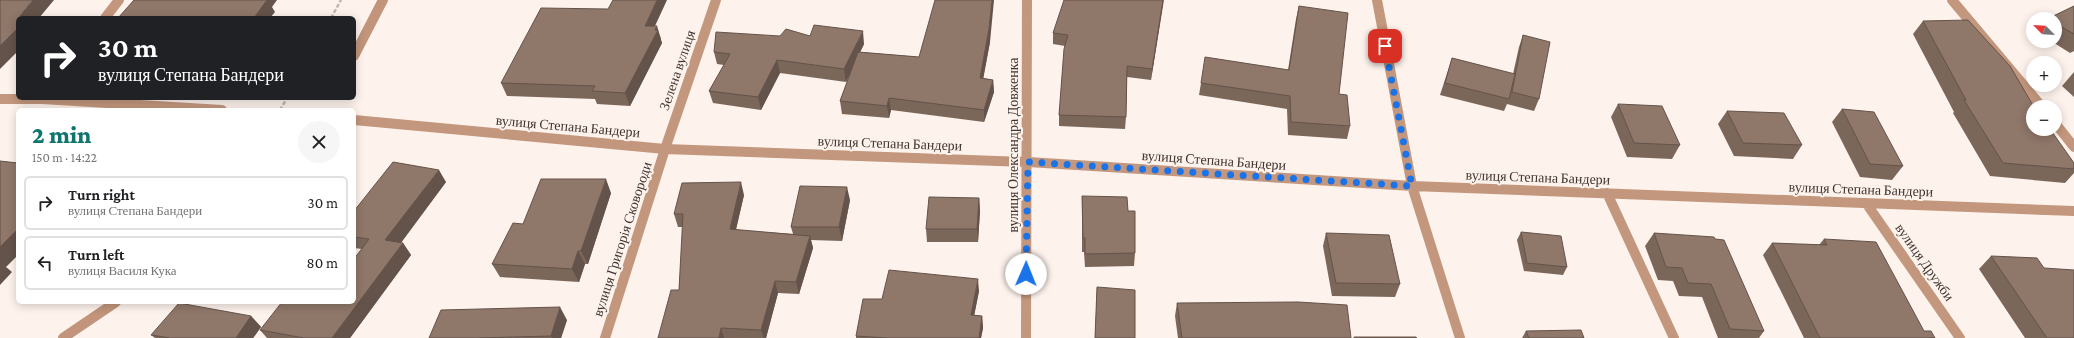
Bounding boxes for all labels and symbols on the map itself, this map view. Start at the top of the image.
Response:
north arrow [2026,12,2062,48]
street label: Зелена вулиця [656,27,698,112]
pin [1368,29,1402,63]
street label: вулиця Олександра Довженка [1005,57,1021,233]
street label: вулиця Степана Бандери [495,112,641,140]
street label: вулиця Степана Бандери [817,132,963,154]
street label: вулиця Степана Бандери [1141,147,1287,173]
street label: вулиця Григорія Сковороди [589,159,655,318]
street label: вулиця Степана Бандери [1465,166,1611,188]
street label: вулиця Степана Бандери [1788,178,1934,200]
street label: вулиця Дружби [1892,220,1958,304]
position arrow [1005,253,1047,295]

